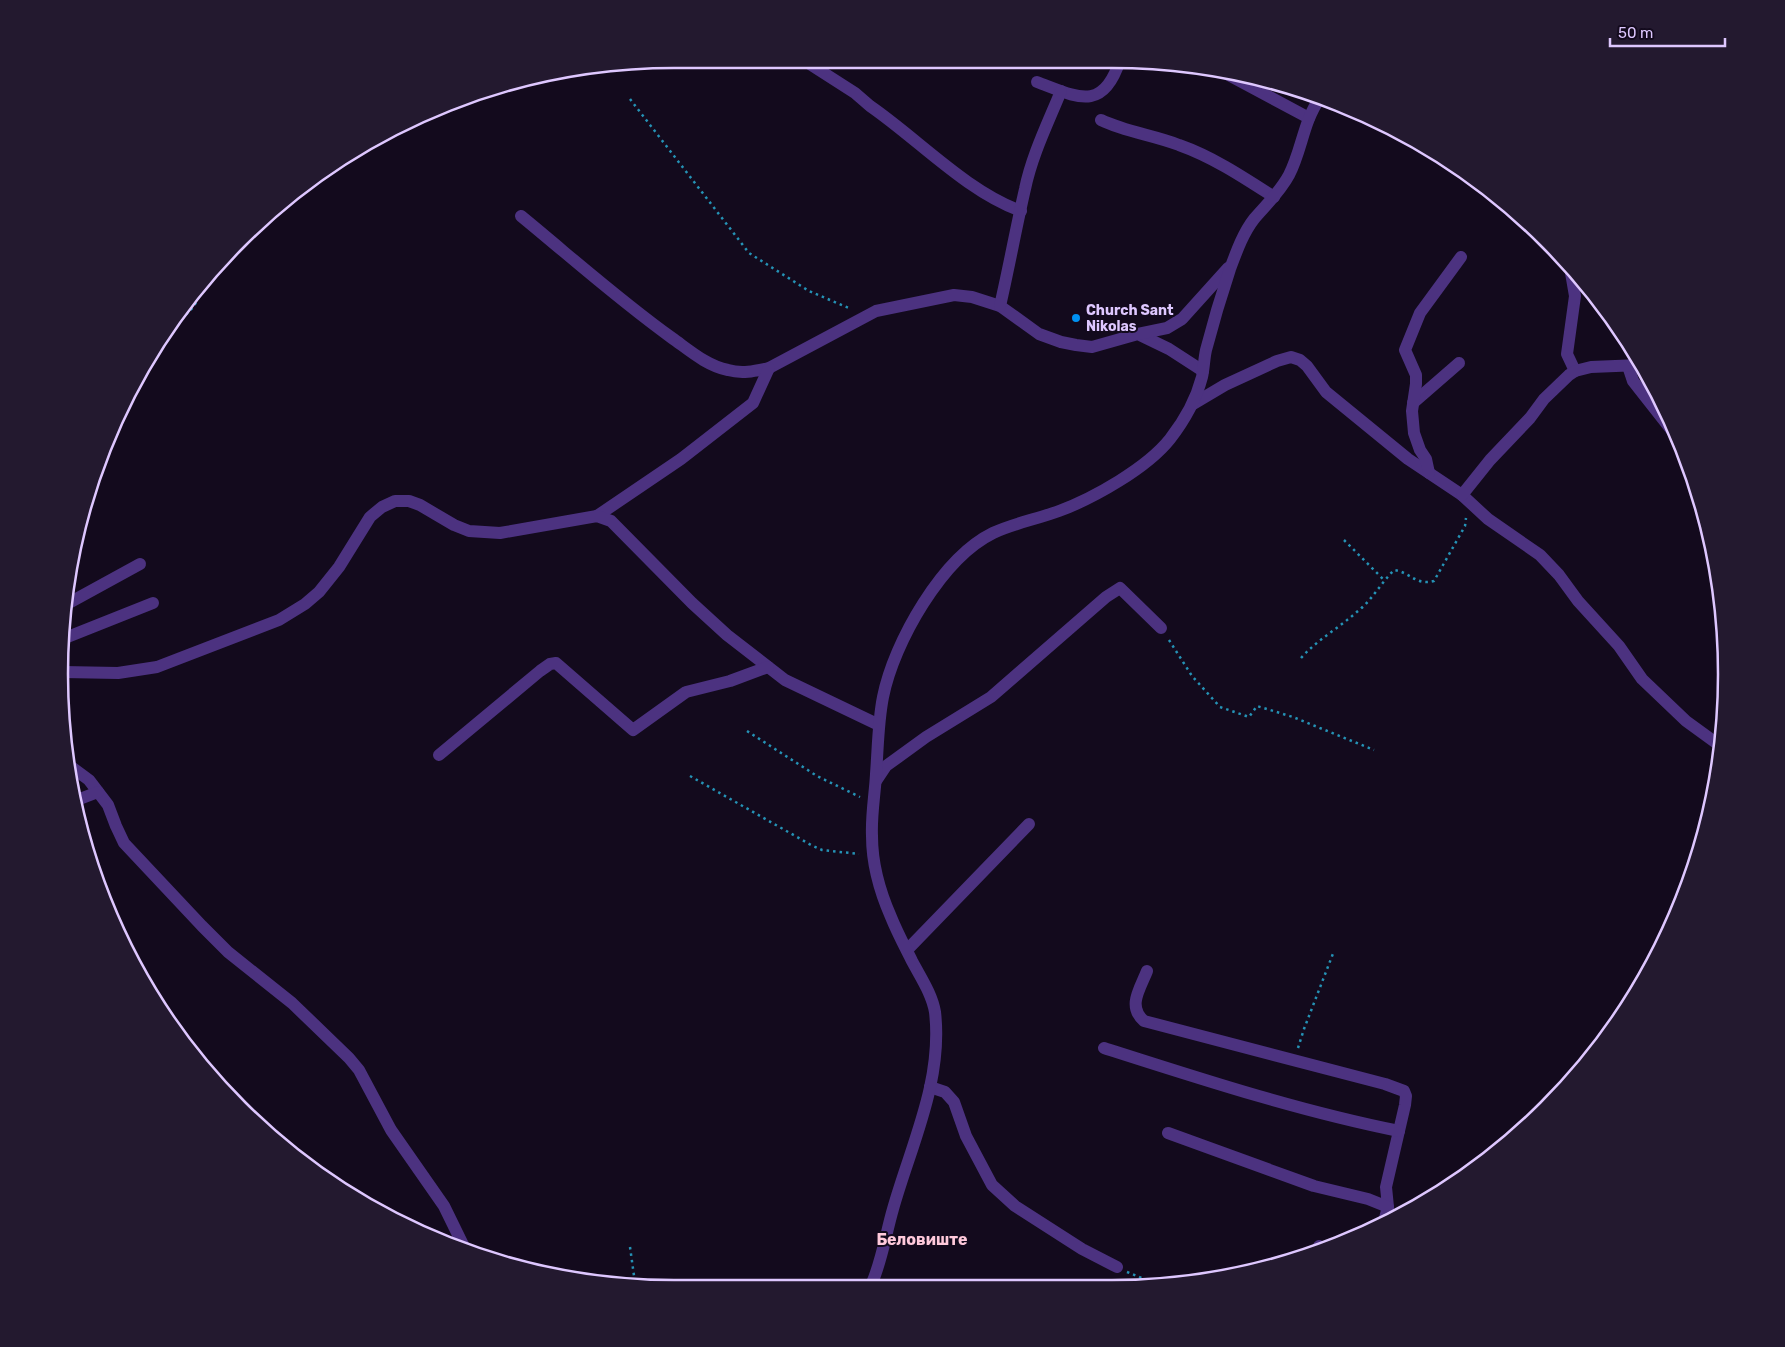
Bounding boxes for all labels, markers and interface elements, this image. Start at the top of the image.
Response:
scale bar [1610,15,1725,47]
text: 50 m [1618,24,1653,42]
place label: Church Sant Nikolas [1086,302,1174,335]
marker: Church Sant Nikolas [1070,312,1082,324]
district label: Беловиште [876,1230,968,1249]

